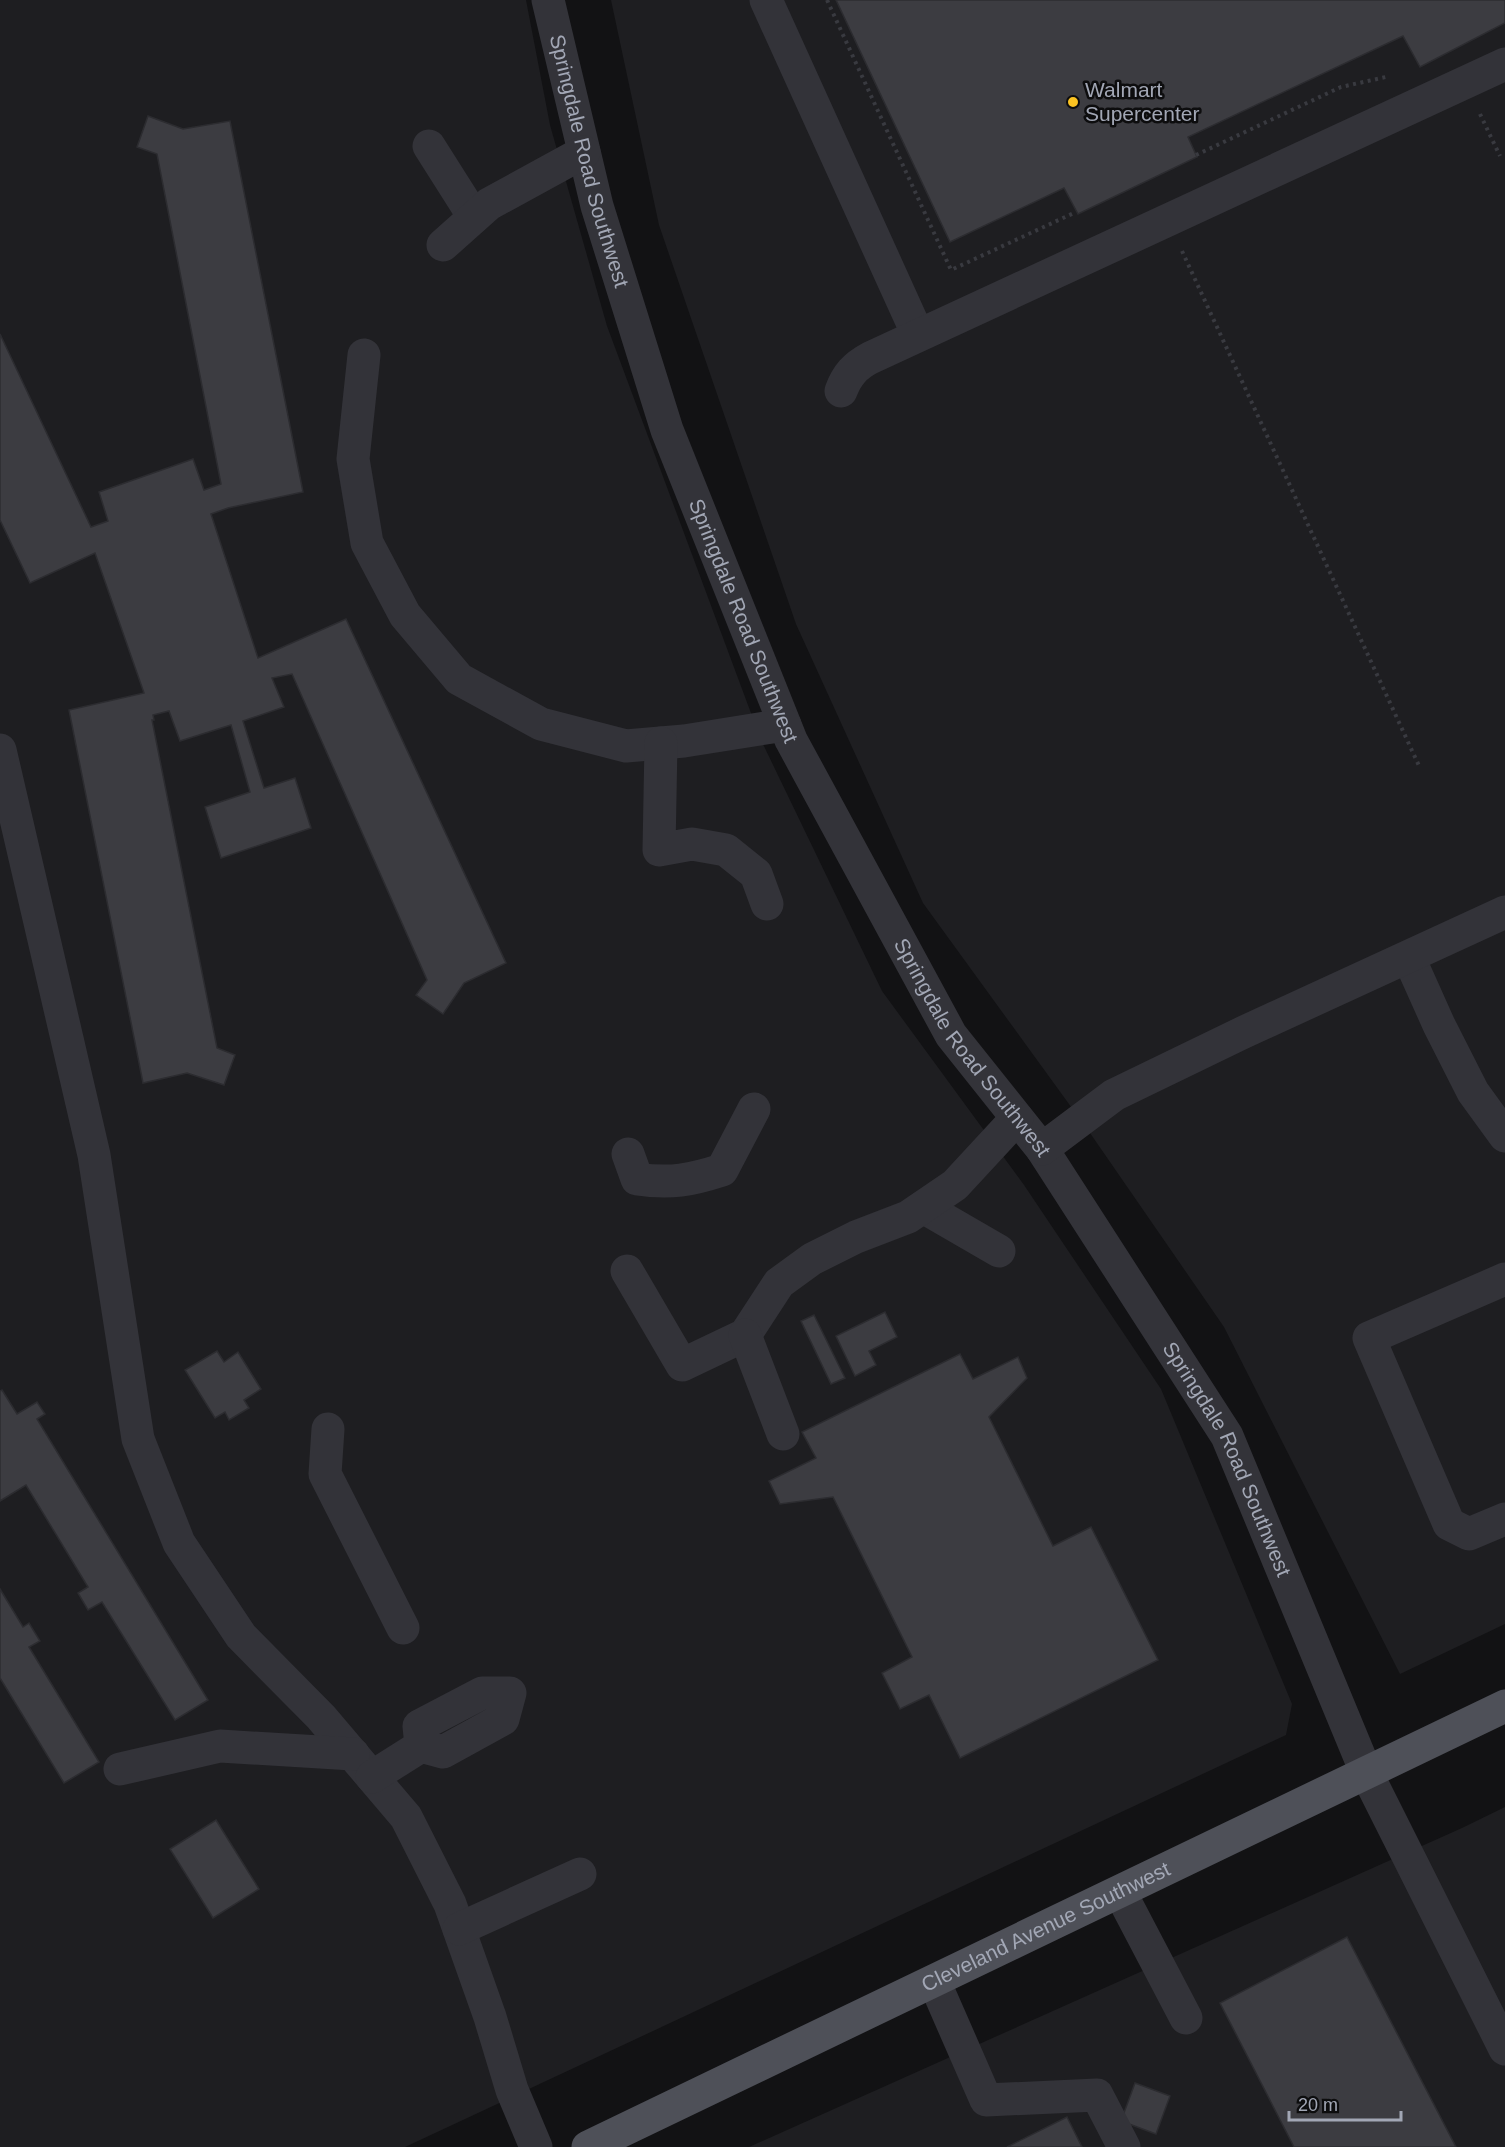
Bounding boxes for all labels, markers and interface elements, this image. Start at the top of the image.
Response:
street label: Springdale Road Southwest [546,32,634,290]
place label: Walmart Supercenter [1085,78,1199,125]
marker: Walmart Supercenter [1066,95,1080,109]
street label: Springdale Road Southwest [685,495,803,746]
street label: Springdale Road Southwest [890,934,1056,1161]
street label: Springdale Road Southwest [1158,1337,1296,1580]
street label: Cleveland Avenue Southwest [918,1857,1174,1996]
scale bar [1289,2084,1402,2122]
text: 20 m [1298,2095,1338,2115]

